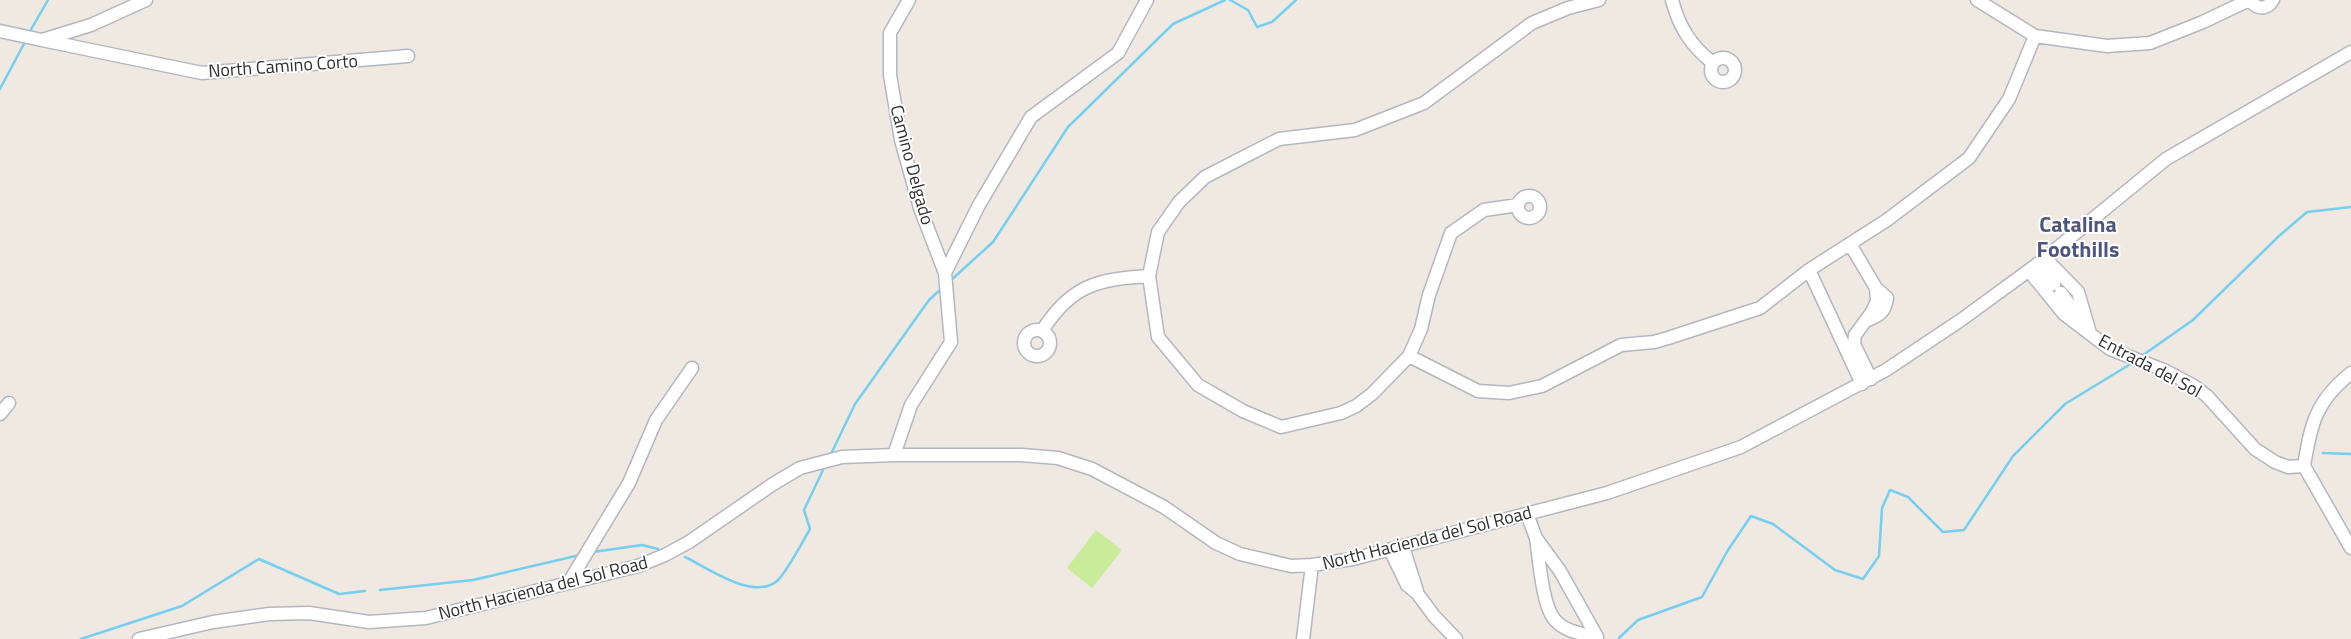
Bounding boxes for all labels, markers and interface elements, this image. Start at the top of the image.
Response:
street label: North Camino Corto [207,47,359,84]
street label: Camino Delgado [884,102,941,228]
district label: Catalina Foothills [2037,207,2119,266]
street label: Entrada del Sol [2094,327,2207,404]
street label: North Hacienda del Sol Road [1319,498,1534,577]
street label: North Hacienda del Sol Road [435,548,650,627]

